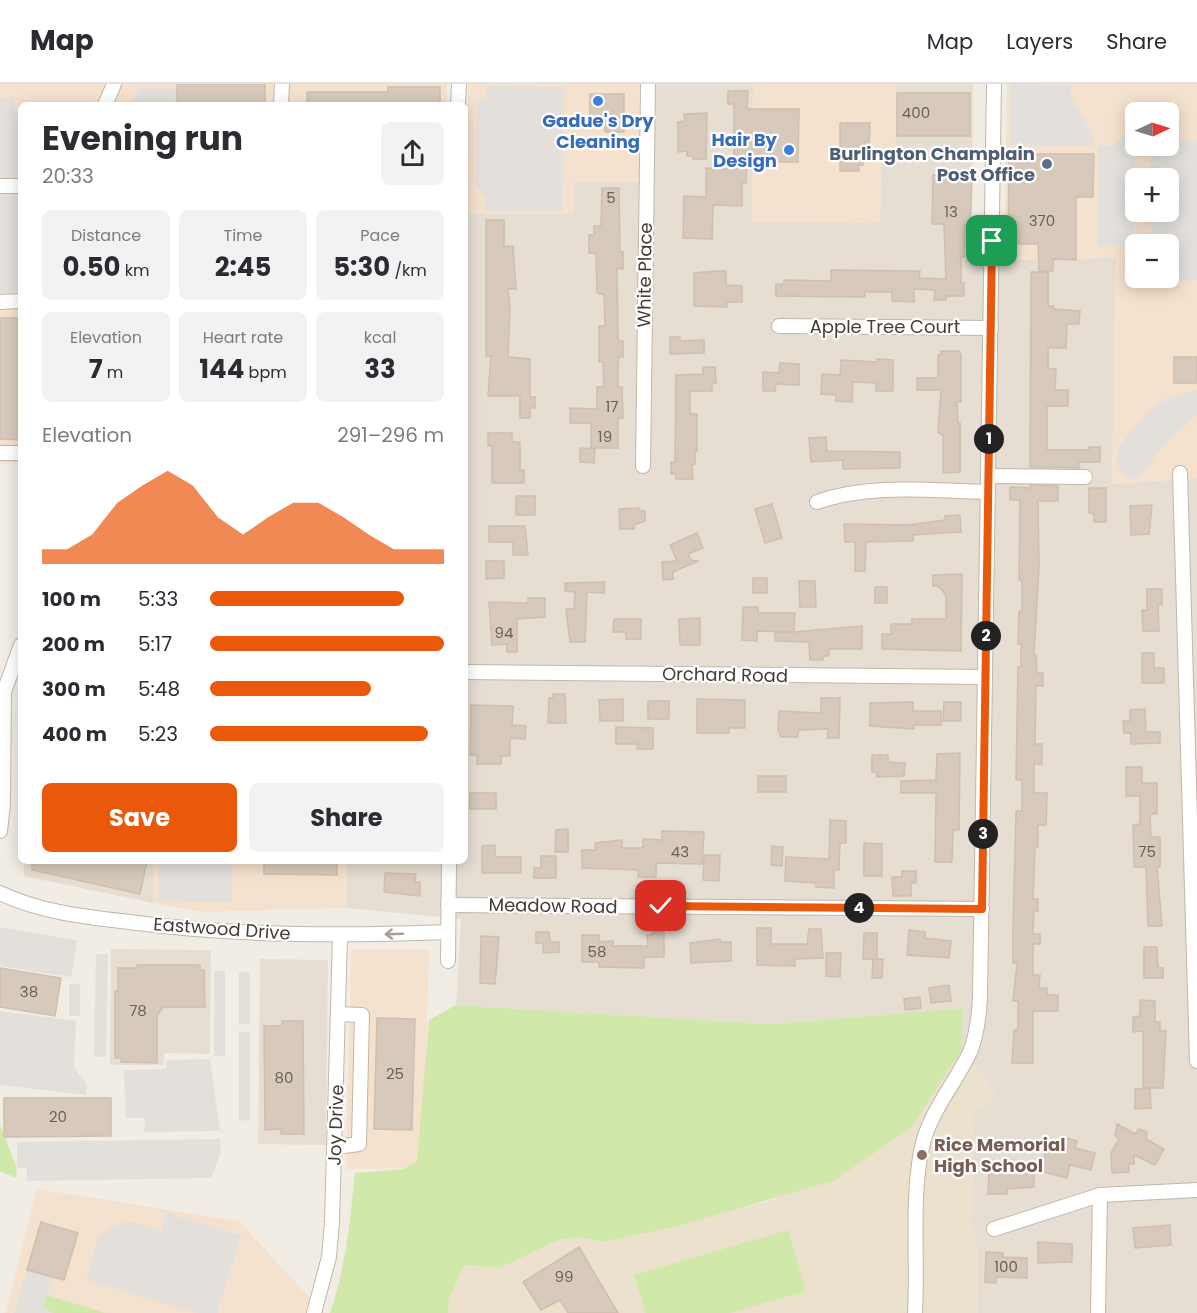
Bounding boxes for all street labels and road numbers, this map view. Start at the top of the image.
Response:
street label: White Place [631,222,658,328]
street label: Apple Tree Court [810,314,960,339]
street label: Orchard Road [662,661,788,688]
street label: Meadow Road [488,892,618,919]
street label: Eastwood Drive [153,911,291,946]
street label: Joy Drive [322,1084,349,1166]

